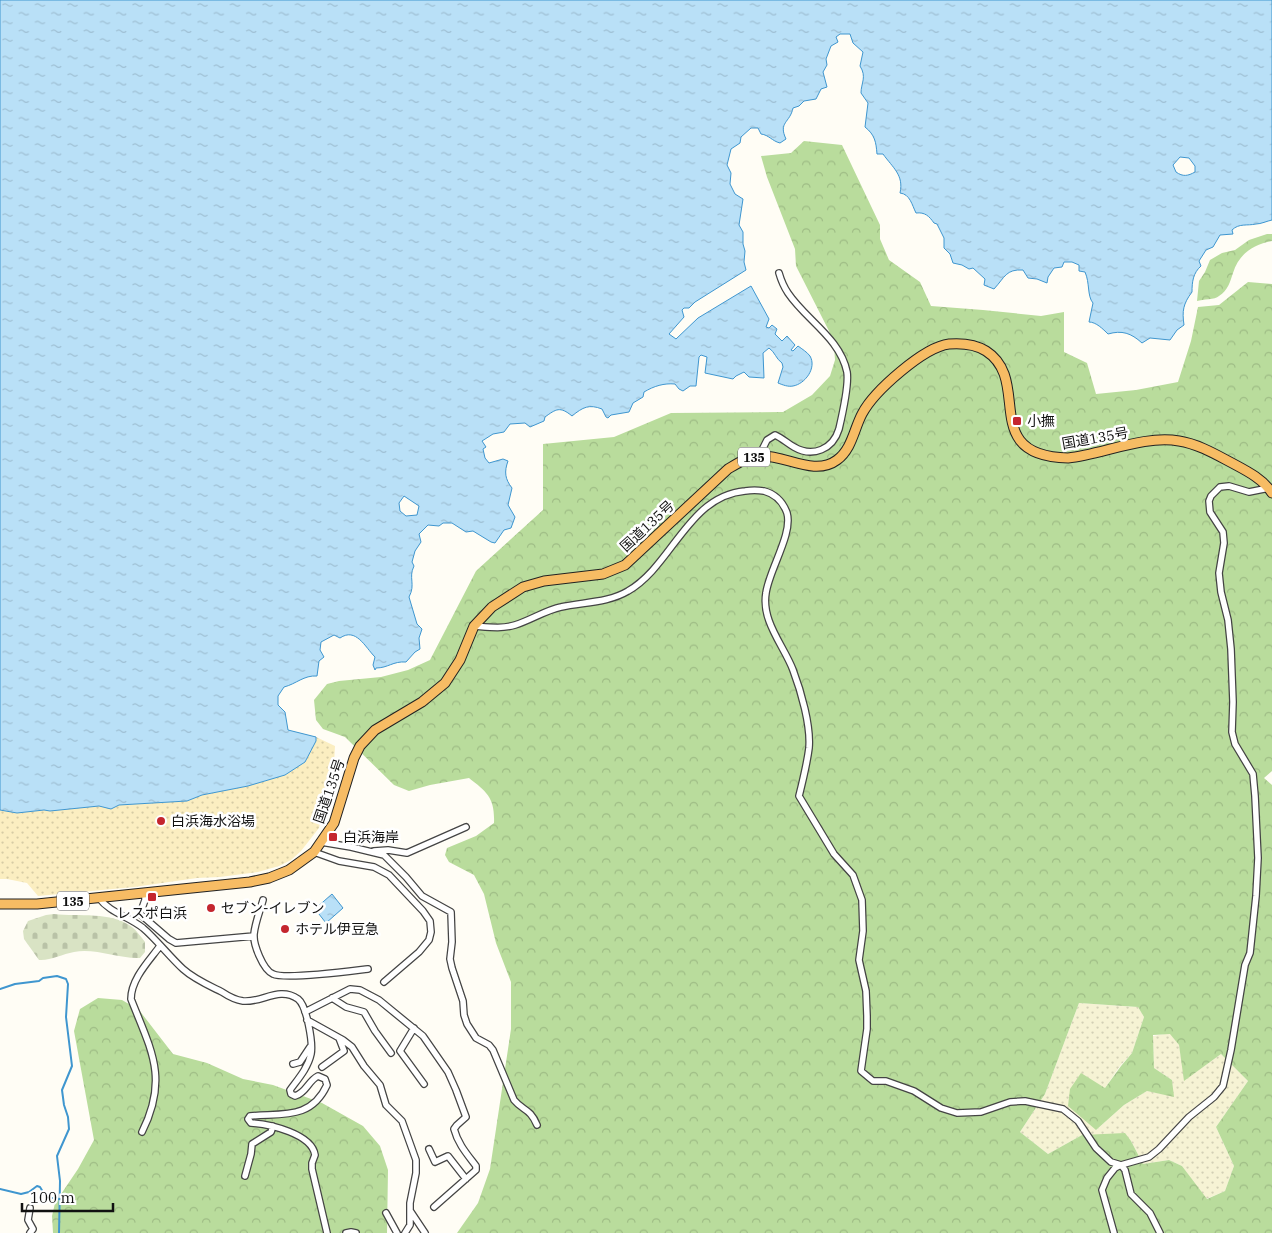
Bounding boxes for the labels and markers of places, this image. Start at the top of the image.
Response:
place label: 小撫 [1027,412,1055,430]
marker: 小撫 [1011,415,1023,427]
place label: 白浜海水浴場 [171,812,255,830]
marker: 白浜海水浴場 [155,815,167,827]
place label: 白浜海岸 [343,828,399,846]
marker: 白浜海岸 [327,831,339,843]
marker: レスポ白浜 [146,891,158,903]
place label: セブン-イレブン [221,899,325,917]
marker: セブン-イレブン [205,902,217,914]
place label: レスポ白浜 [117,904,187,922]
place label: ホテル伊豆急 [295,920,379,938]
marker: ホテル伊豆急 [279,923,291,935]

